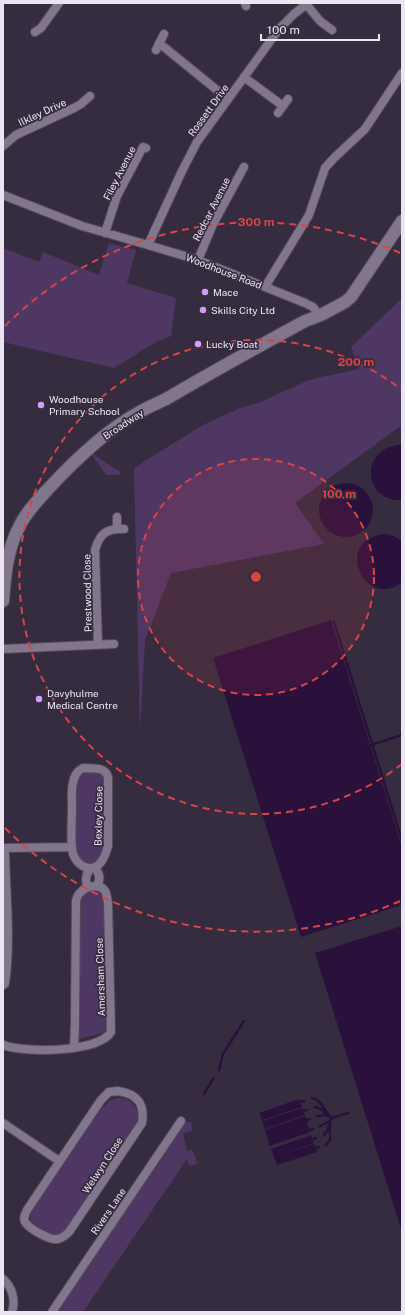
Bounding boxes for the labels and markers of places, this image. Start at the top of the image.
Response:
place label: Mace [213,286,239,298]
marker: Mace [200,287,210,297]
place label: Skills City Ltd [211,304,275,316]
marker: Skills City Ltd [198,305,208,315]
place label: Lucky Boat [206,338,258,350]
marker: Lucky Boat [193,339,203,349]
place label: Woodhouse Primary School [49,393,120,417]
marker: Woodhouse Primary School [36,400,46,410]
centre of rings [249,570,263,584]
place label: Davyhulme Medical Centre [47,687,118,711]
marker: Davyhulme Medical Centre [34,694,44,704]

